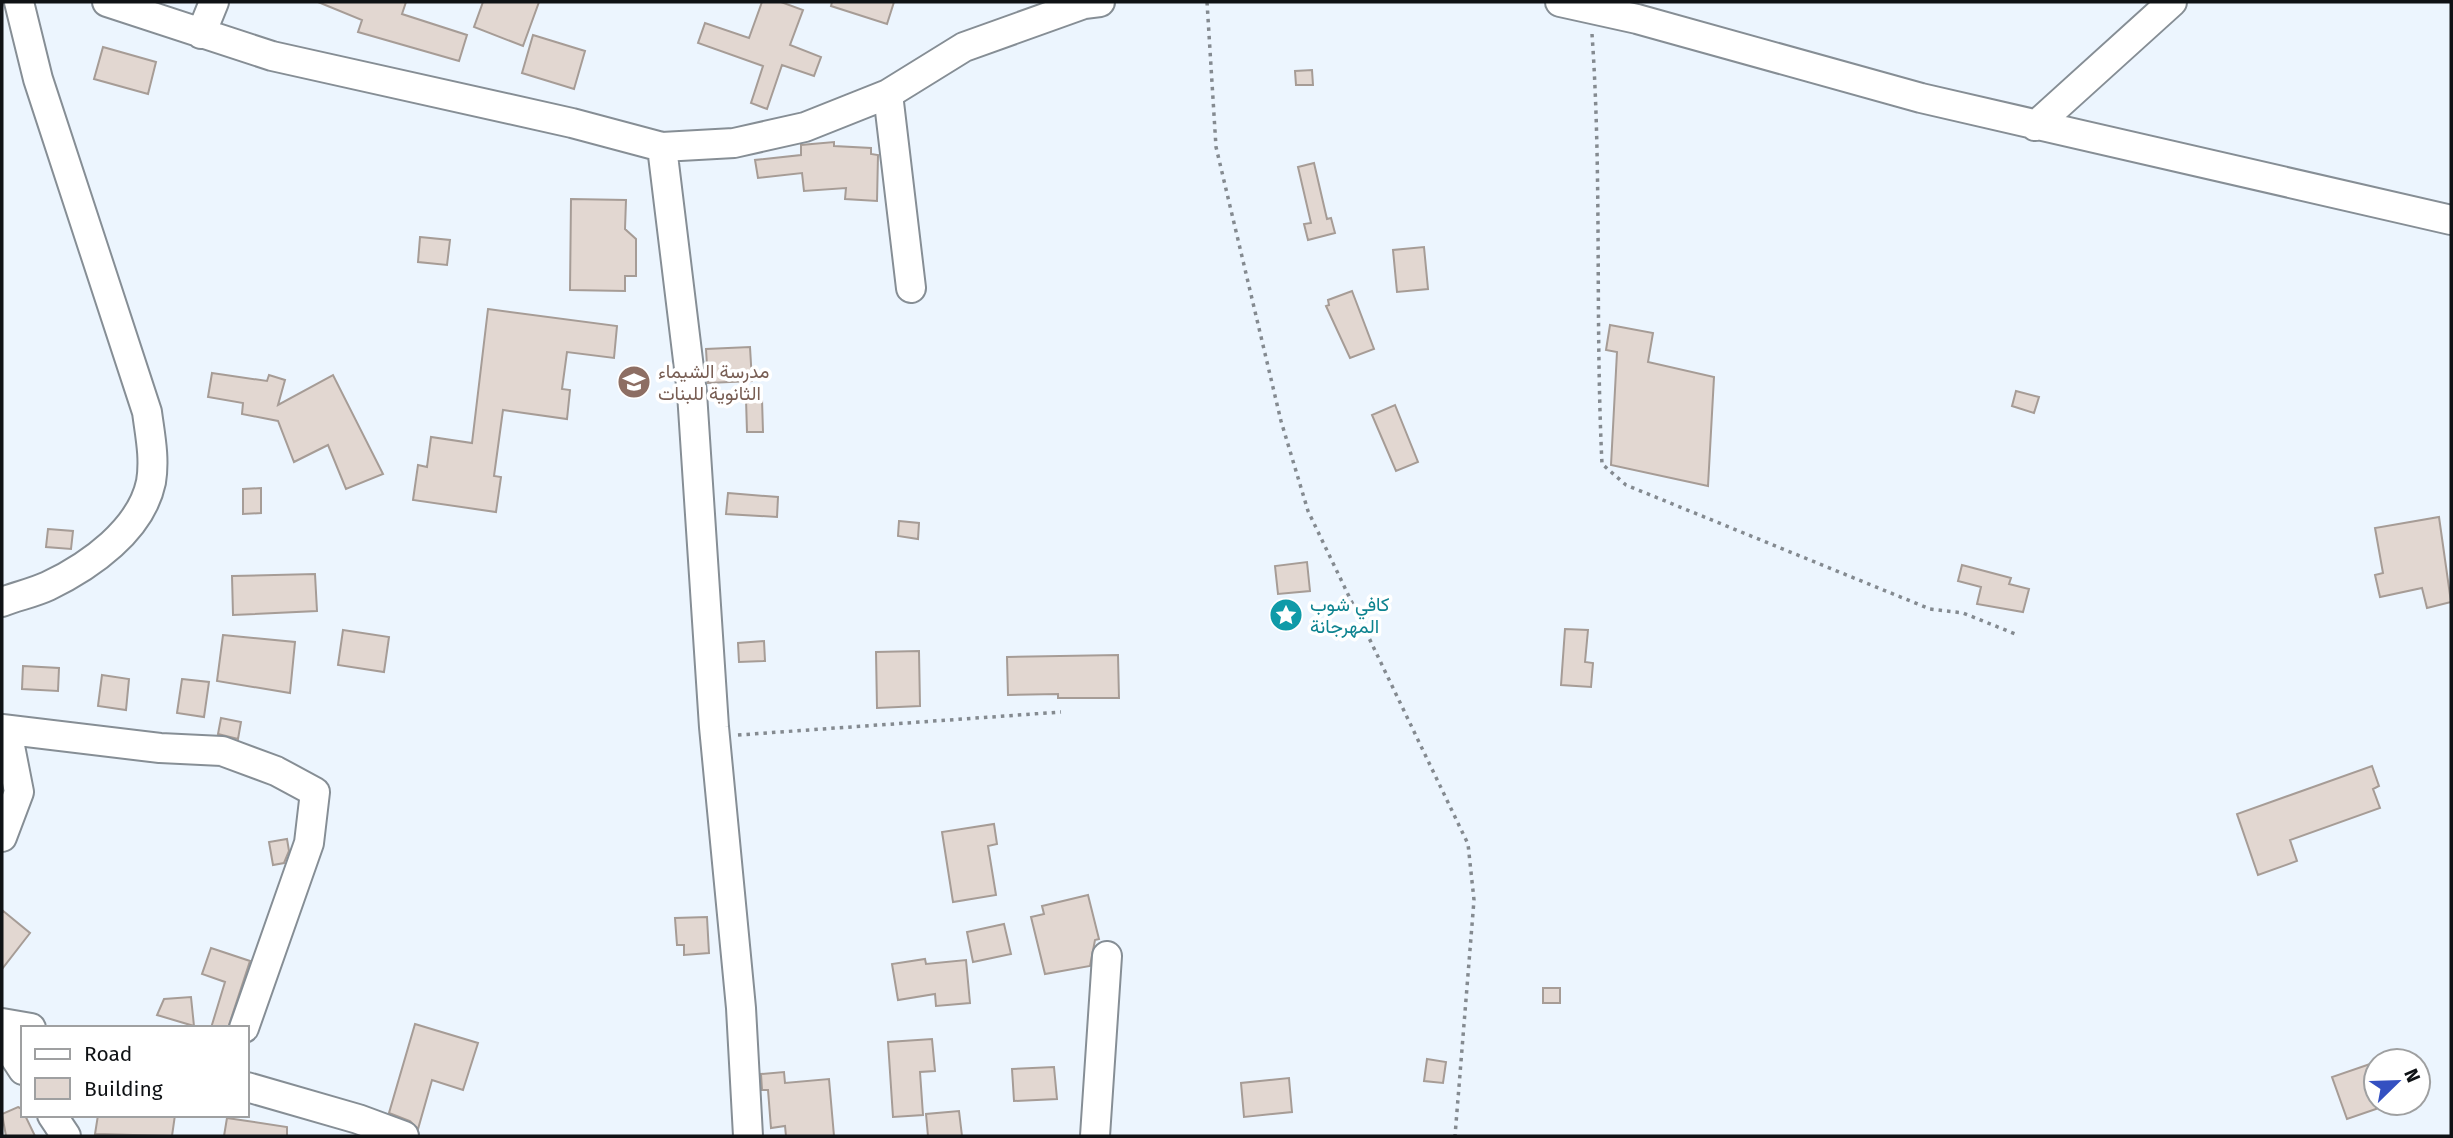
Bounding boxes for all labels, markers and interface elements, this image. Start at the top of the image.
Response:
place label: مدرسة الشيماء الثانوية للبنات [658,360,770,405]
school or university icon: مدرسة الشيماء الثانوية للبنات [615,363,653,401]
place label: كافي شوب المهرجانة [1310,593,1390,638]
place icon: كافي شوب المهرجانة [1267,596,1305,634]
legend [21,1026,248,1117]
text: Road [84,1041,132,1067]
north arrow [2362,1047,2432,1117]
text: N [2399,1065,2425,1086]
text: Building [84,1076,163,1102]

